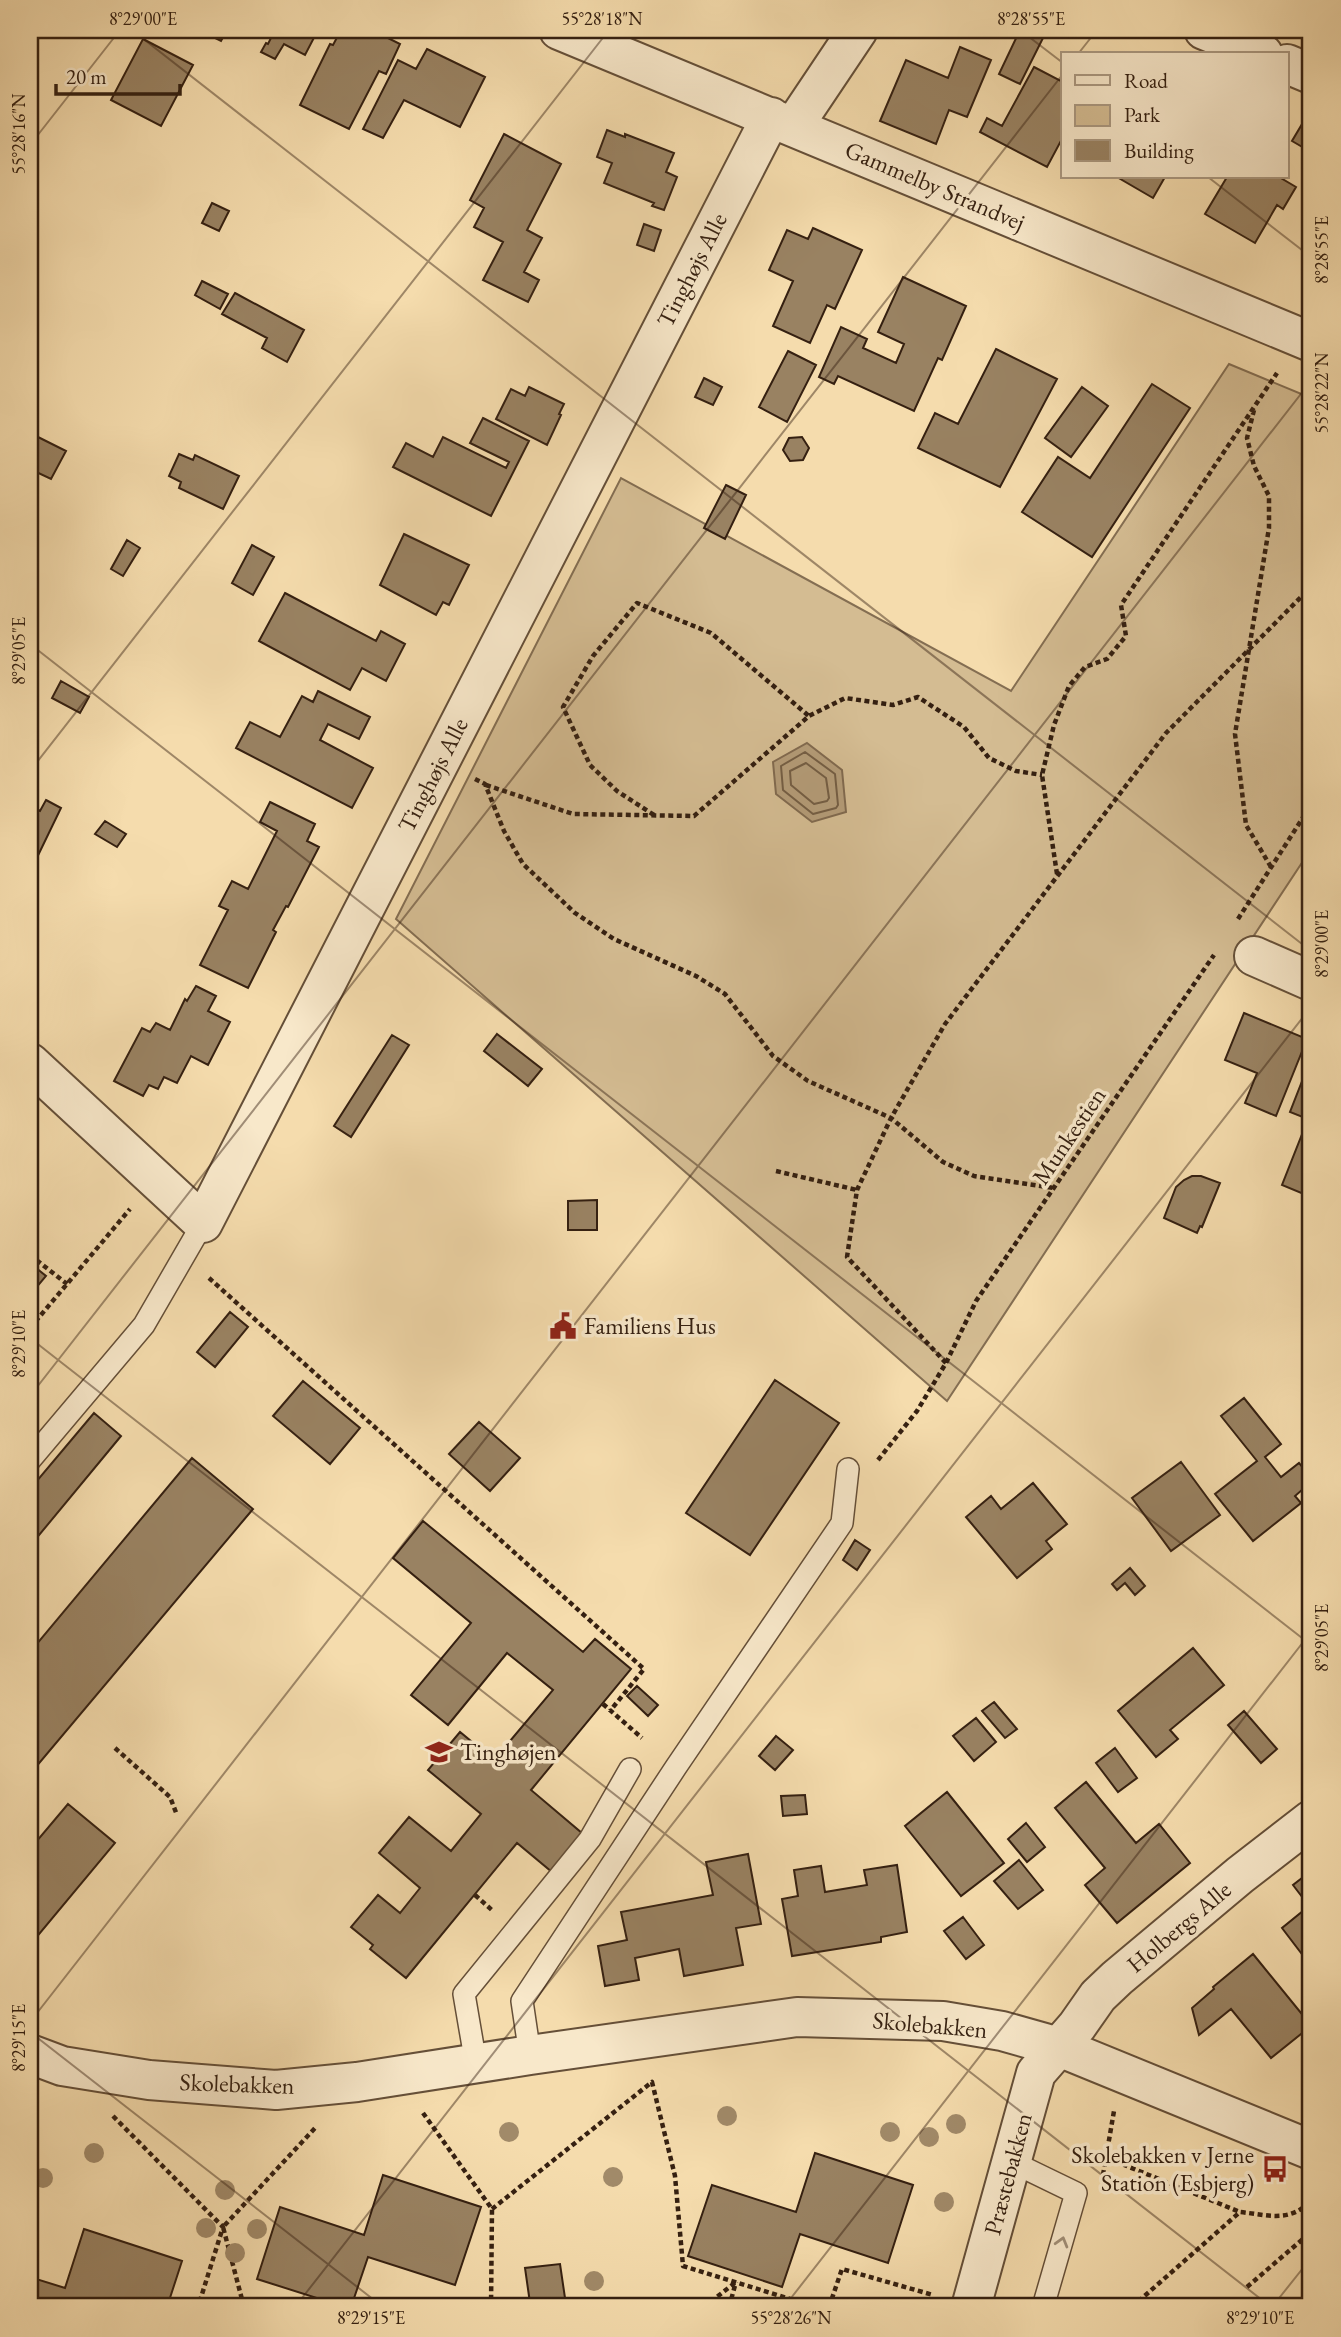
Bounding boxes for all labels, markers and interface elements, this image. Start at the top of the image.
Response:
text: 8°29'00"E [109,7,177,30]
text: 55°28'18"N [562,7,643,30]
text: 8°28'55"E [997,7,1065,30]
scale bar [56,52,180,96]
legend [1061,52,1288,178]
text: 20 m [66,63,107,90]
text: Road [1124,67,1168,94]
text: 55°28'16"N [7,93,30,174]
text: Park [1124,101,1161,128]
street label: Gammelby Strandvej [841,134,1030,237]
text: Building [1124,137,1194,164]
street label: Tinghøjs Alle [649,207,734,332]
text: 8°28'55"E [1310,216,1333,284]
text: 55°28'22"N [1310,352,1333,433]
text: 8°29'05"E [7,617,30,685]
street label: Tinghøjs Alle [390,712,475,837]
text: 8°29'00"E [1310,910,1333,978]
street label: Munkestien [1025,1081,1113,1190]
text: 8°29'10"E [7,1310,30,1378]
place label: Familiens Hus [584,1310,716,1341]
public building icon: Familiens Hus [548,1311,578,1341]
text: 8°29'05"E [1310,1604,1333,1672]
place label: Tinghøjen [460,1736,557,1767]
school or university icon: Tinghøjen [424,1737,454,1767]
street label: Holbergs Alle [1120,1874,1237,1979]
text: 8°29'15"E [7,2004,30,2072]
street label: Skolebakken [871,2004,989,2045]
street label: Skolebakken [179,2066,295,2101]
street label: Præstebakken [976,2109,1039,2238]
place label: Skolebakken v Jerne Station (Esbjerg) [1071,2139,1254,2198]
bus stop icon: Skolebakken v Jerne Station (Esbjerg) [1260,2154,1290,2184]
one-way arrow [1053,2236,1068,2248]
text: 8°29'15"E [337,2306,405,2329]
text: 55°28'26"N [751,2306,832,2329]
text: 8°29'10"E [1226,2306,1294,2329]

